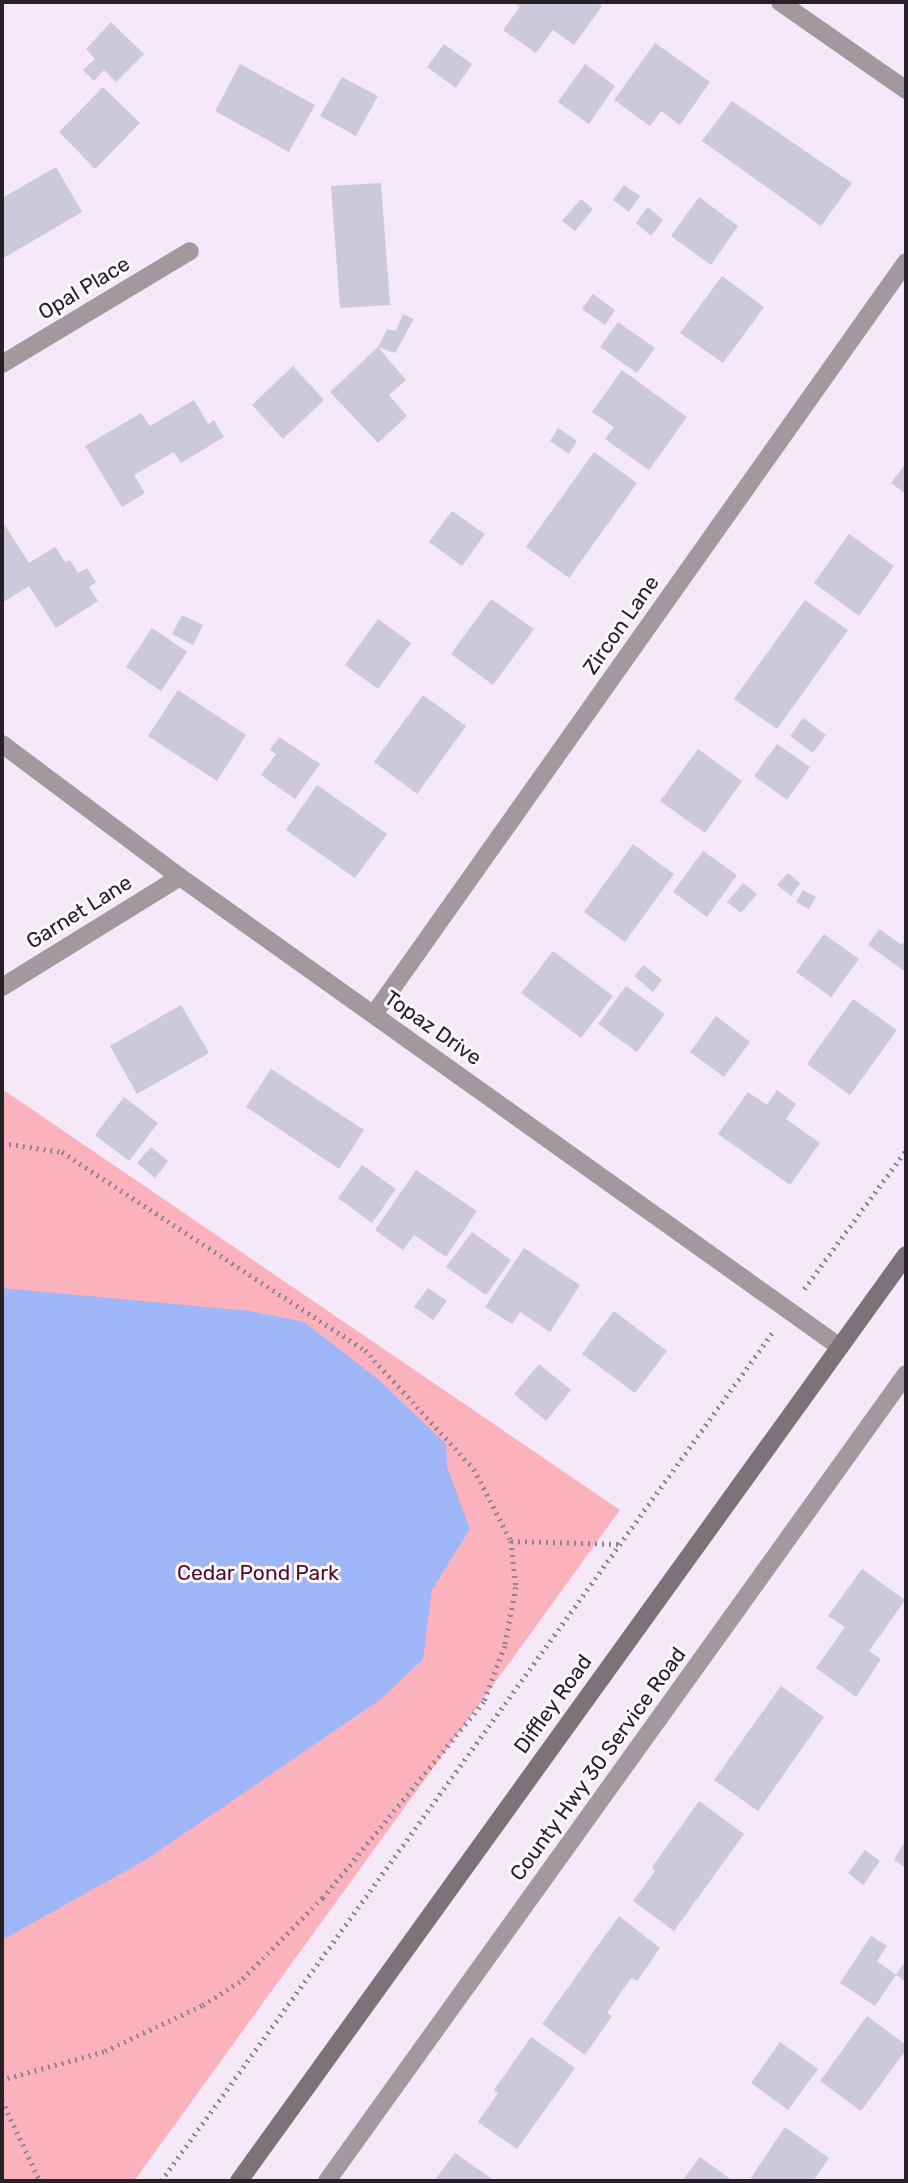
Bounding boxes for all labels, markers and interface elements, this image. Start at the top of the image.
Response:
street label: Opal Place [34,251,134,325]
street label: Zircon Lane [578,571,664,679]
street label: Garnet Lane [22,870,136,954]
street label: Topaz Drive [380,985,486,1071]
park label: Cedar Pond Park [177,1560,339,1586]
street label: County Hwy 30 Service Road [504,1642,692,1886]
street label: Diffley Road [509,1649,597,1759]

